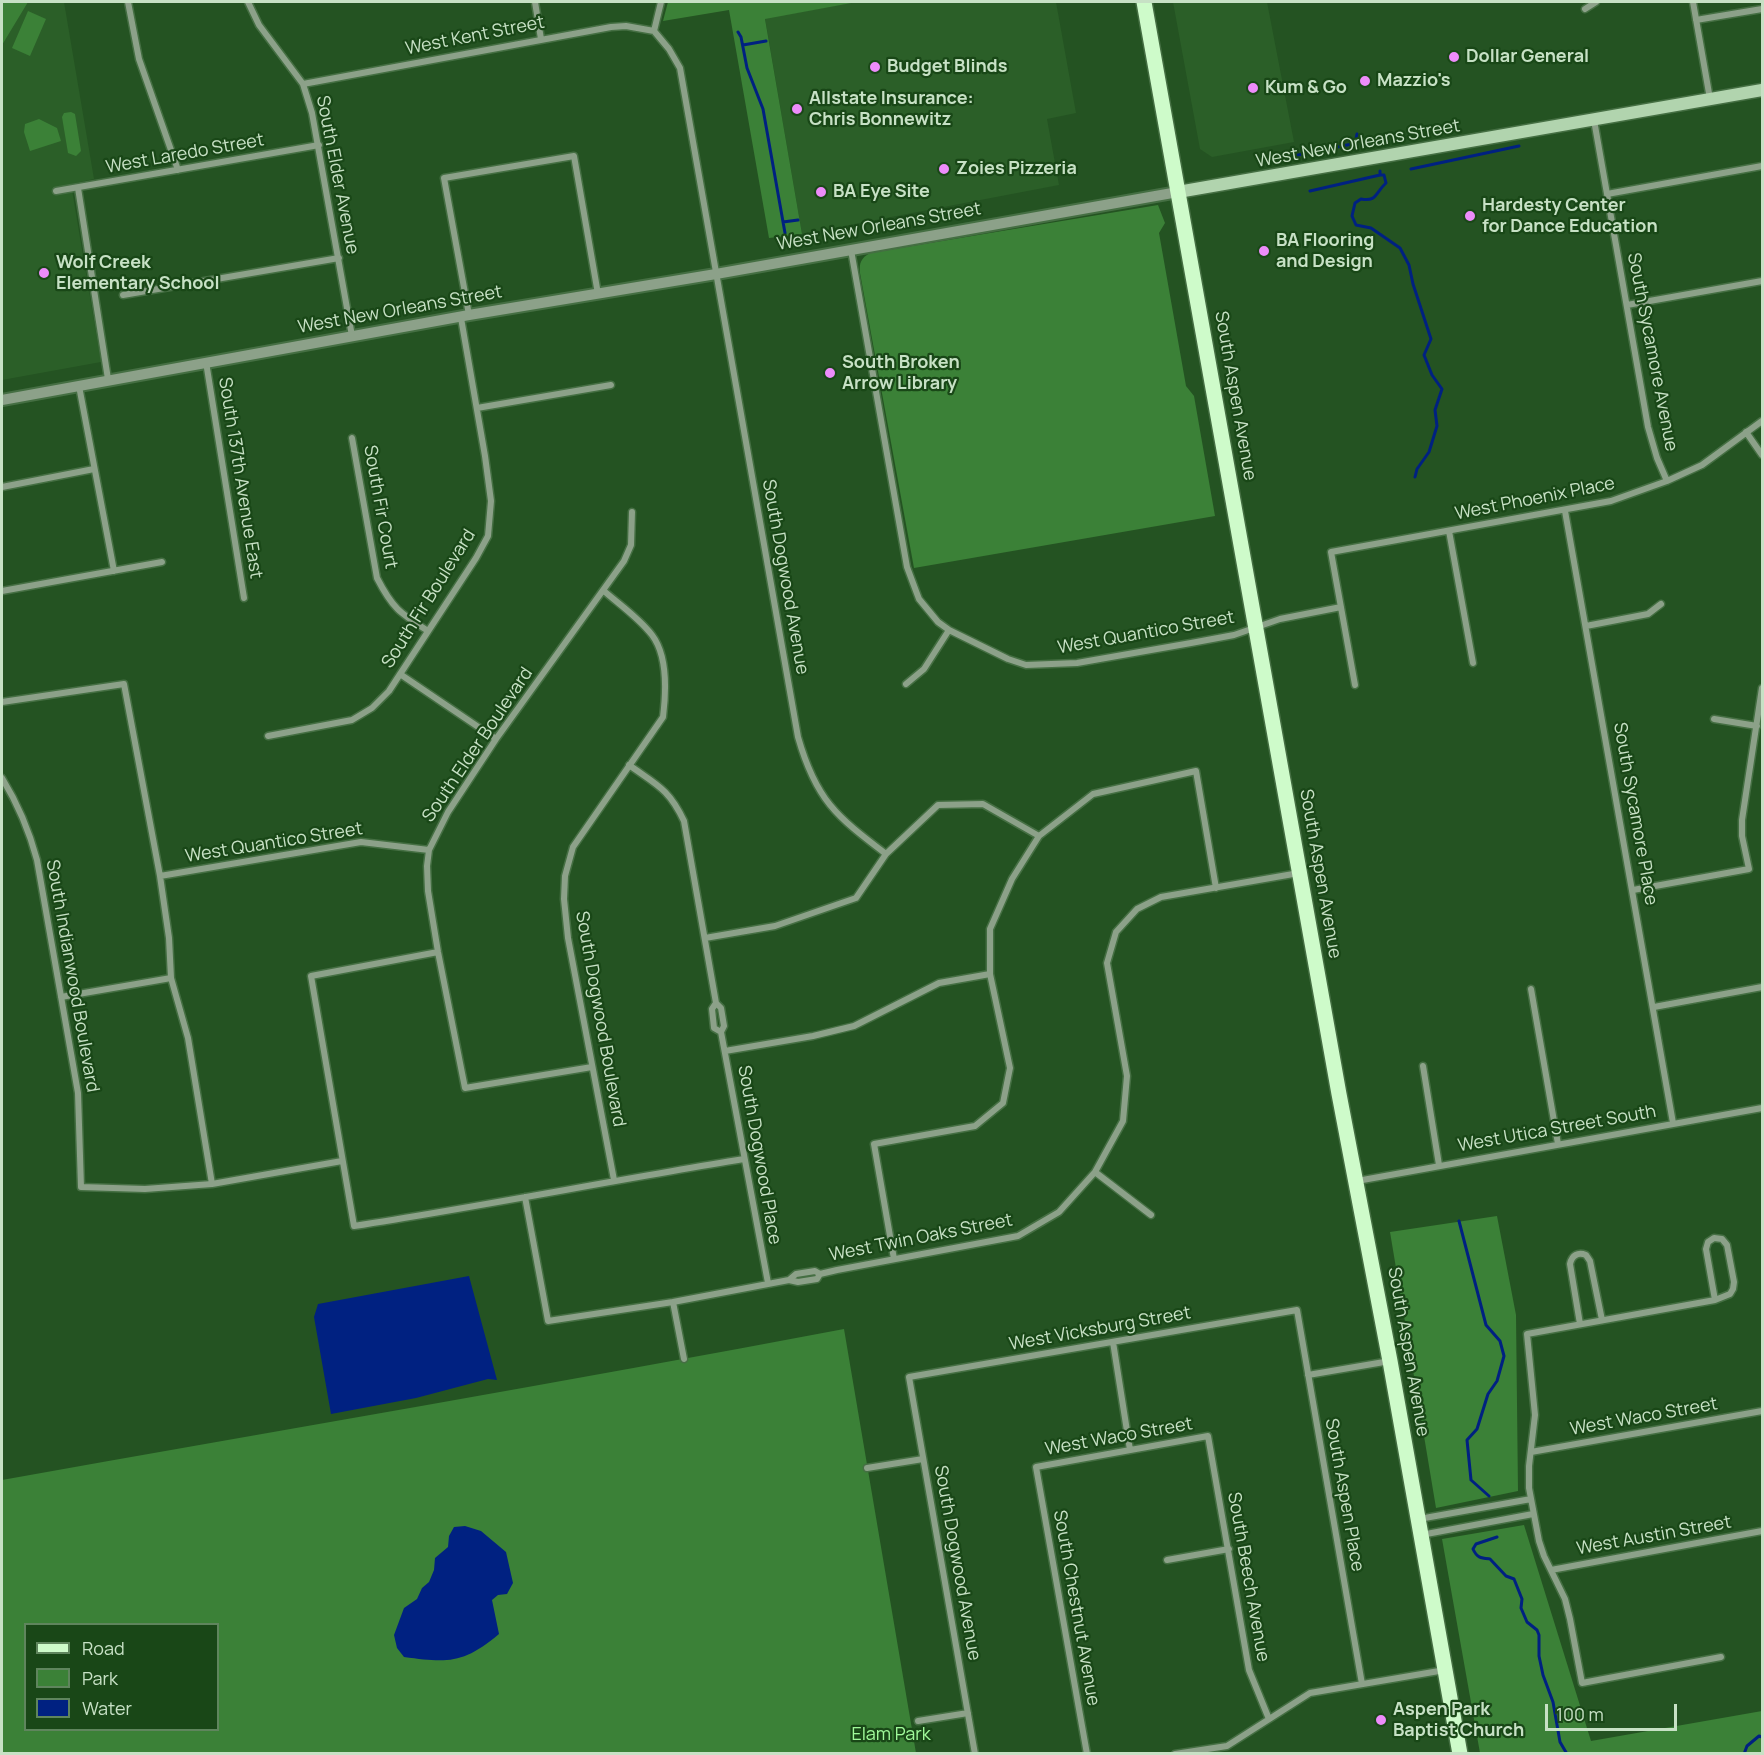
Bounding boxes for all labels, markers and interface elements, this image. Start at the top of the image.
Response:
street label: West Kent Street [404,12,546,60]
place label: Dollar General [1466,46,1589,68]
marker: Dollar General [1447,50,1461,64]
place label: Budget Blinds [887,56,1007,78]
marker: Budget Blinds [868,60,882,74]
place label: Mazzio's [1377,70,1451,92]
marker: Mazzio's [1358,74,1372,88]
place label: Kum & Go [1265,77,1347,99]
marker: Kum & Go [1246,81,1260,95]
place label: Allstate Insurance: Chris Bonnewitz [809,88,974,130]
street label: South Elder Avenue [311,94,363,256]
marker: Allstate Insurance: Chris Bonnewitz [790,102,804,116]
street label: West New Orleans Street [1254,115,1462,173]
street label: West Laredo Street [104,129,266,179]
place label: Zoies Pizzeria [956,158,1077,180]
marker: Zoies Pizzeria [937,162,951,176]
place label: BA Eye Site [833,181,930,203]
marker: BA Eye Site [814,185,828,199]
place label: Hardesty Center for Dance Education [1482,195,1658,238]
street label: West New Orleans Street [775,198,983,256]
marker: Hardesty Center for Dance Education [1463,209,1477,223]
place label: BA Flooring and Design [1276,230,1374,272]
marker: BA Flooring and Design [1257,244,1271,258]
street label: South Sycamore Avenue [1622,251,1682,453]
place label: Wolf Creek Elementary School [56,252,219,294]
marker: Wolf Creek Elementary School [37,266,51,280]
street label: West New Orleans Street [296,281,504,339]
street label: South Aspen Avenue [1209,310,1261,482]
place label: South Broken Arrow Library [842,352,960,394]
marker: South Broken Arrow Library [823,366,837,380]
street label: South 137th Avenue East [213,376,267,580]
street label: South Fir Court [358,443,402,571]
street label: West Phoenix Place [1453,473,1617,525]
street label: South Dogwood Avenue [757,478,813,676]
street label: South Fir Boulevard [378,526,480,672]
street label: West Quantico Street [1056,607,1236,659]
street label: South Elder Boulevard [418,664,538,826]
street label: South Sycamore Place [1608,721,1662,907]
street label: South Aspen Avenue [1294,788,1346,960]
street label: West Quantico Street [184,818,364,868]
street label: South Indianwood Boulevard [41,858,103,1094]
street label: South Dogwood Boulevard [570,909,630,1129]
street label: South Dogwood Place [733,1064,785,1246]
street label: West Utica Street South [1456,1101,1658,1157]
street label: West Twin Oaks Street [828,1210,1014,1266]
street label: South Aspen Avenue [1382,1266,1434,1438]
street label: West Vicksburg Street [1008,1302,1192,1356]
street label: West Waco Street [1569,1393,1719,1441]
street label: West Waco Street [1044,1413,1194,1461]
street label: South Aspen Place [1320,1417,1368,1573]
street label: South Dogwood Avenue [929,1464,985,1662]
street label: South Beech Avenue [1222,1490,1274,1664]
street label: South Chestnut Avenue [1048,1508,1104,1708]
street label: West Austin Street [1575,1512,1733,1560]
legend [24,1623,219,1731]
text: Road [82,1636,125,1660]
text: Park [82,1666,118,1690]
scale bar [1548,1692,1680,1730]
text: Water [82,1696,132,1720]
place label: Aspen Park Baptist Church [1393,1699,1524,1742]
text: 100 m [1556,1702,1604,1726]
marker: Aspen Park Baptist Church [1374,1713,1388,1727]
park label: Elam Park [851,1724,931,1746]

